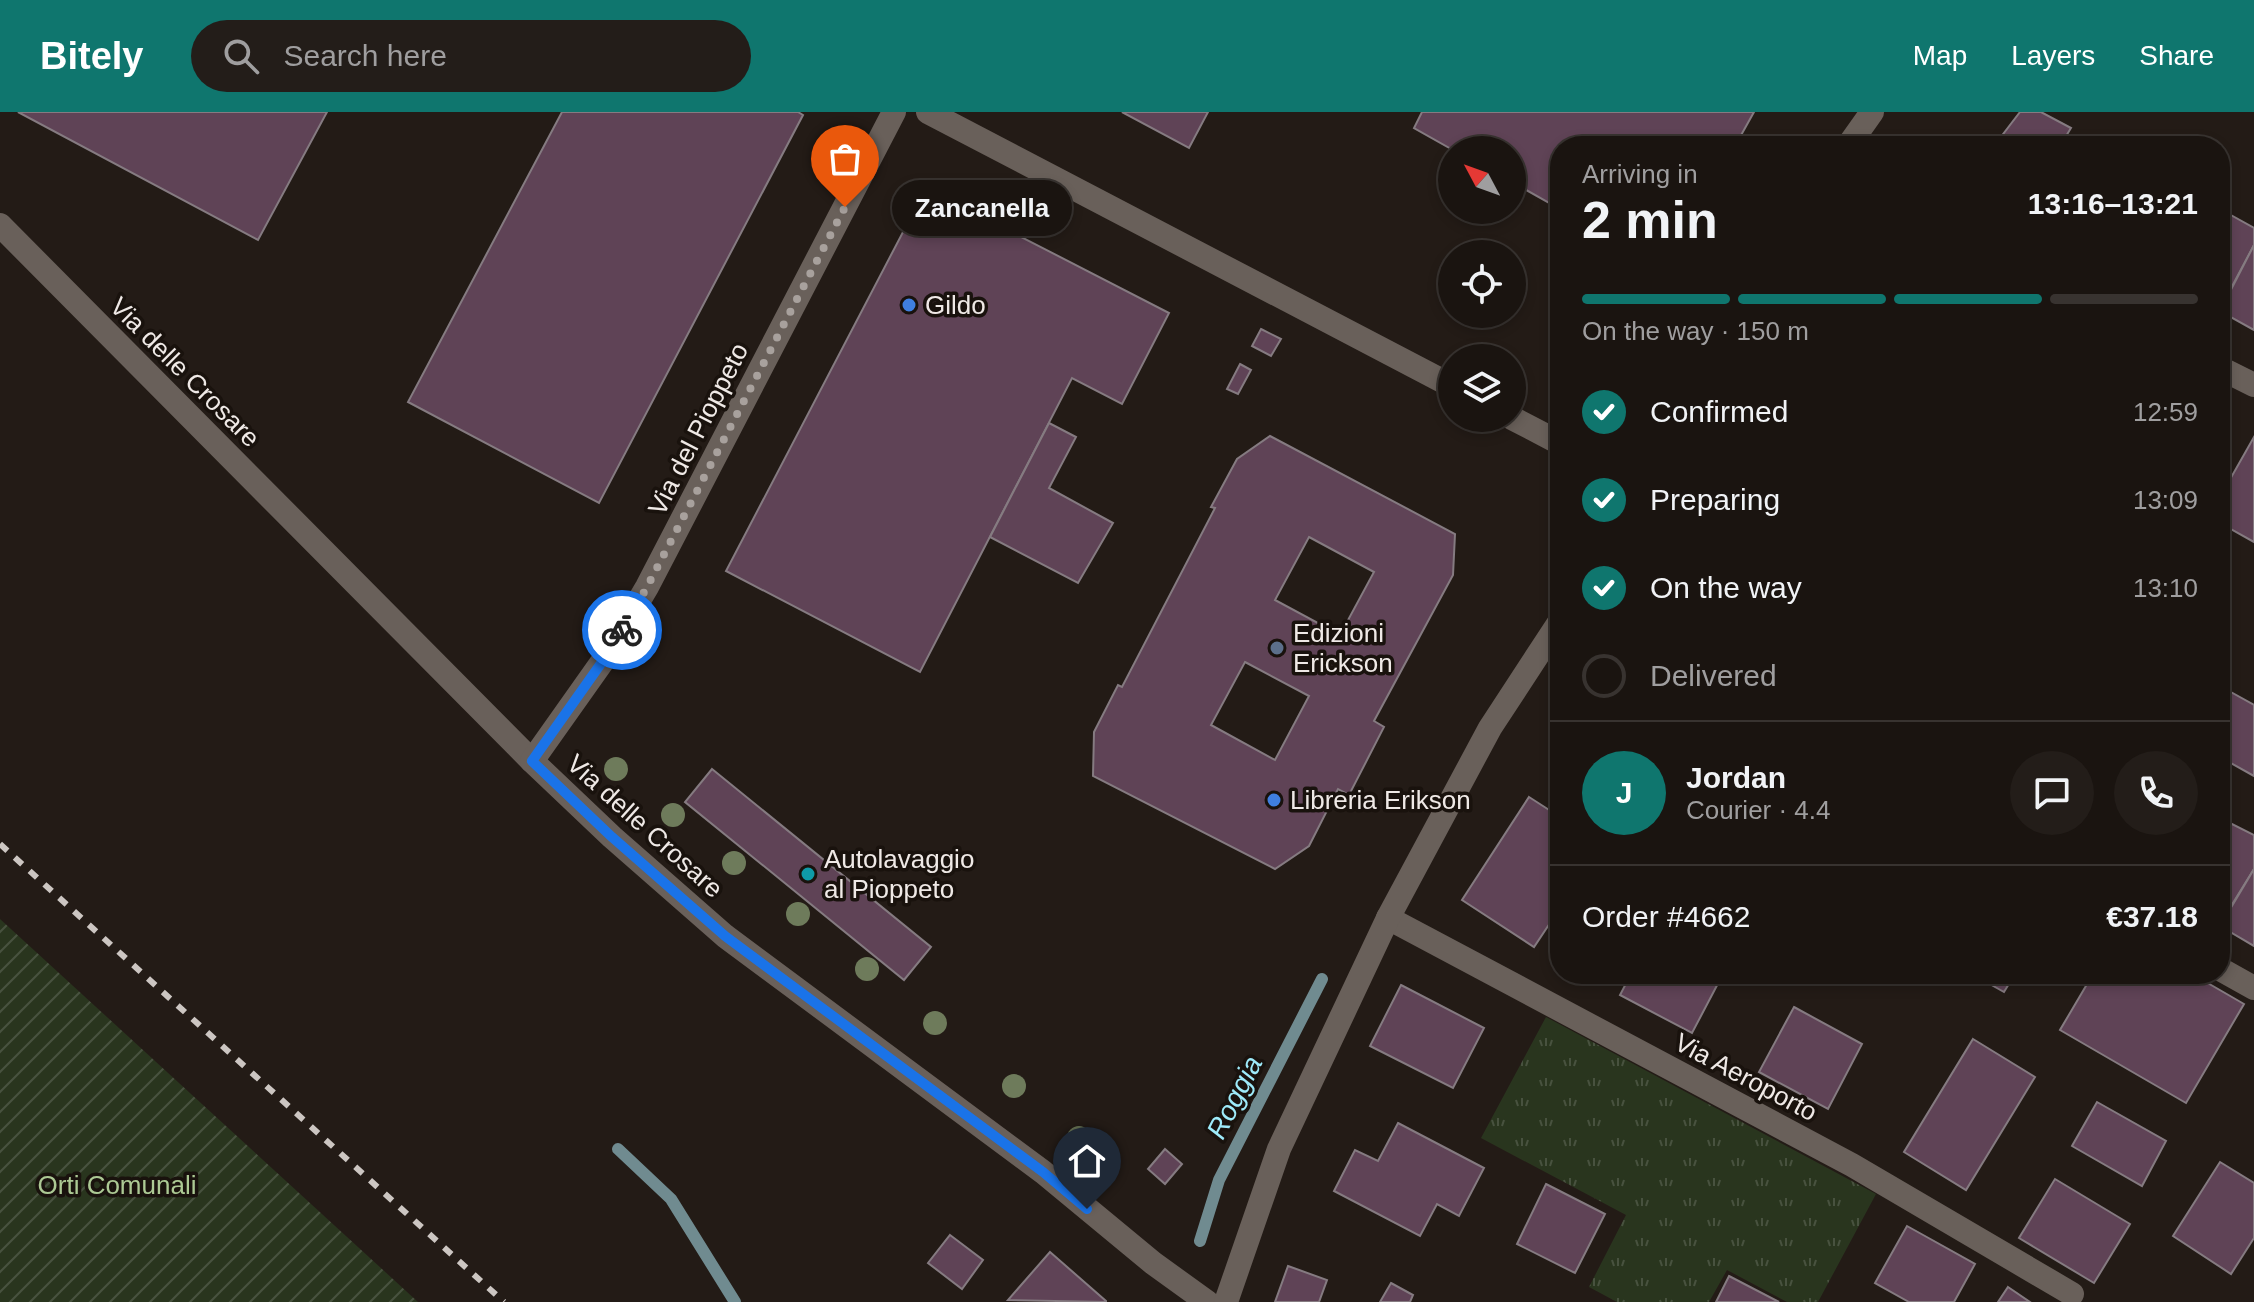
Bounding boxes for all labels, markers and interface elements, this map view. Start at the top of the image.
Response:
search box [191,20,751,92]
icon: search [219,34,263,78]
text: Bitely [40,35,143,77]
text: Search here [283,39,447,72]
text: Map [1913,40,1967,71]
text: Layers [2011,40,2095,71]
text: Share [2139,40,2214,71]
pin [811,125,879,207]
north arrow [1438,136,1526,224]
map controls [1438,136,1526,432]
icon: bag [823,137,867,181]
text: Arriving in [1582,159,1698,189]
callout: Zancanella [893,179,1073,235]
text: 13:16–13:21 [2028,187,2198,220]
text: 2 min [1582,191,1718,249]
text: Zancanella [915,193,1049,223]
button: locate [1438,240,1526,328]
place label: Gildo [925,290,986,320]
street label: Via delle Crosare [104,291,266,453]
marker: Gildo [900,296,918,314]
text: On the way · 150 m [1582,316,1809,346]
street label: Via del Pioppeto [642,338,754,520]
button: layers [1438,344,1526,432]
icon: check [1582,390,1626,434]
text: Confirmed [1650,395,1788,428]
text: 12:59 [2133,397,2198,427]
icon: check [1582,478,1626,522]
text: Preparing [1650,483,1780,516]
text: 13:09 [2133,485,2198,515]
icon: check [1582,566,1626,610]
text: On the way [1650,571,1802,604]
text: 13:10 [2133,573,2198,603]
courier [582,590,662,670]
icon: bike [600,608,644,652]
place label: Edizioni Erickson [1293,618,1393,678]
marker: Edizioni Erickson [1268,639,1286,657]
text: Delivered [1650,659,1777,692]
street label: Via delle Crosare [561,748,729,904]
button: chat [2010,751,2094,835]
button: phone [2114,751,2198,835]
text: Jordan [1686,761,1786,794]
text: J [1616,776,1632,809]
place label: Libreria Erikson [1290,785,1471,815]
marker: Libreria Erikson [1265,791,1283,809]
text: Courier · 4.4 [1686,795,1831,825]
place label: Autolavaggio al Pioppeto [824,844,974,904]
marker: Autolavaggio al Pioppeto [799,865,817,883]
text: Order #4662 [1582,900,1750,933]
text: €37.18 [2106,900,2198,933]
street label: Via Aeroporto [1670,1027,1822,1127]
water label: Roggia [1200,1051,1268,1144]
pin [1053,1127,1121,1209]
icon: home [1065,1139,1109,1183]
park label: Orti Comunali [38,1170,196,1200]

